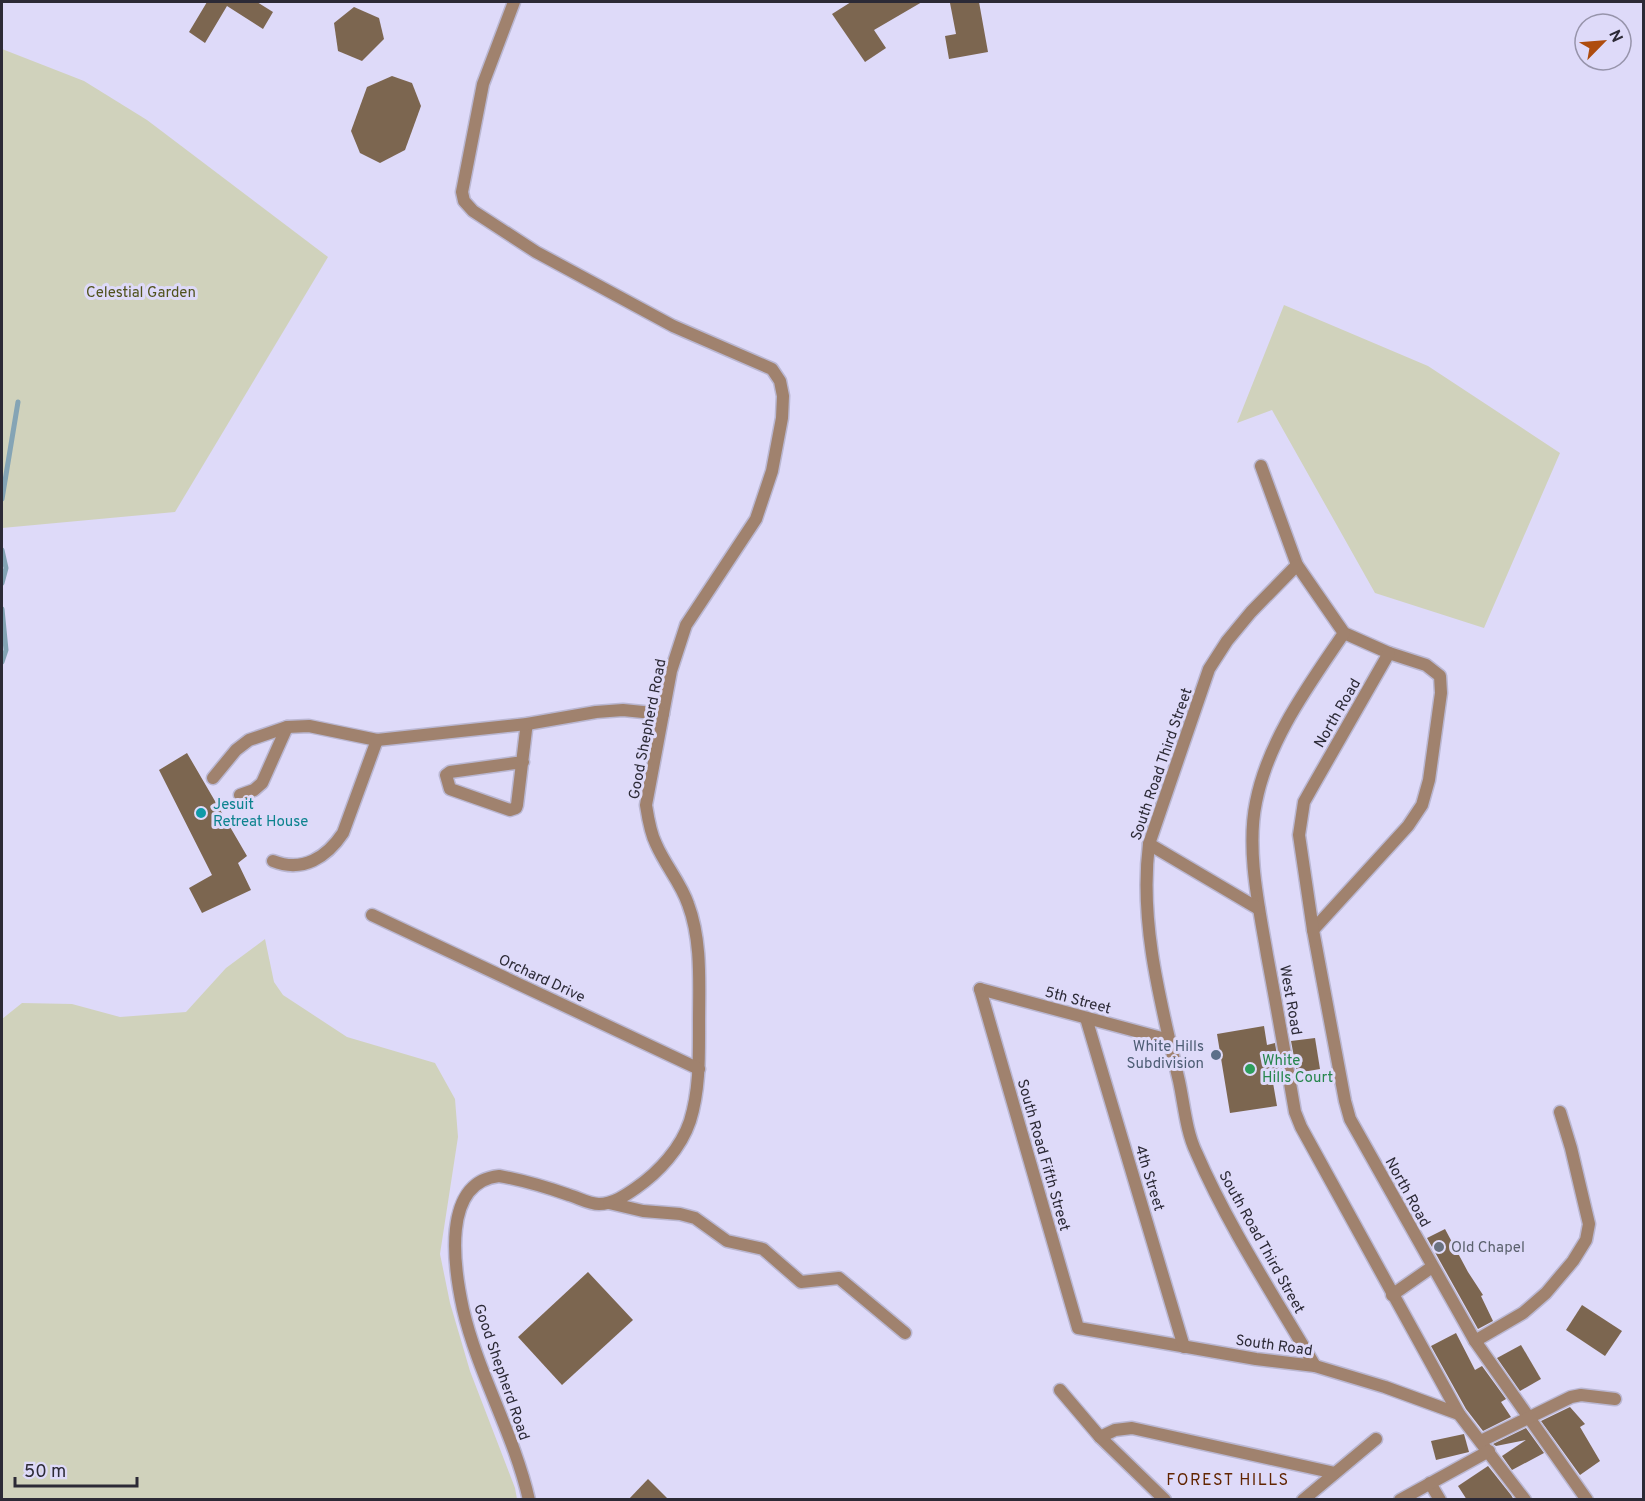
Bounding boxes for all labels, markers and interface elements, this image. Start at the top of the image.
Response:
north arrow [1573,12,1633,72]
text: N [1603,27,1626,46]
park label: Celestial Garden [86,284,196,303]
street label: Good Shepherd Road [626,657,671,801]
street label: North Road [1311,676,1366,752]
street label: South Road Third Street [1127,686,1197,843]
place label: Jesuit Retreat House [213,796,308,832]
marker: Jesuit Retreat House [194,806,208,820]
street label: Orchard Drive [495,951,588,1008]
street label: West Road [1274,964,1305,1037]
street label: 5th Street [1042,983,1113,1019]
place label: White Hills Subdivision [1127,1038,1204,1074]
marker: White Hills Subdivision [1209,1048,1223,1062]
place label: White Hills Court [1262,1052,1333,1088]
marker: White Hills Court [1243,1062,1257,1076]
street label: South Road Fifth Street [1012,1077,1073,1234]
street label: 4th Street [1130,1143,1168,1214]
street label: North Road [1380,1154,1434,1231]
street label: South Road Third Street [1214,1168,1308,1317]
place label: Old Chapel [1451,1239,1525,1258]
marker: Old Chapel [1432,1240,1446,1254]
street label: Good Shepherd Road [468,1302,533,1443]
street label: South Road [1234,1332,1314,1361]
scale bar [15,1450,136,1488]
text: 50 m [24,1461,66,1484]
district label: FOREST HILLS [1166,1471,1290,1491]

